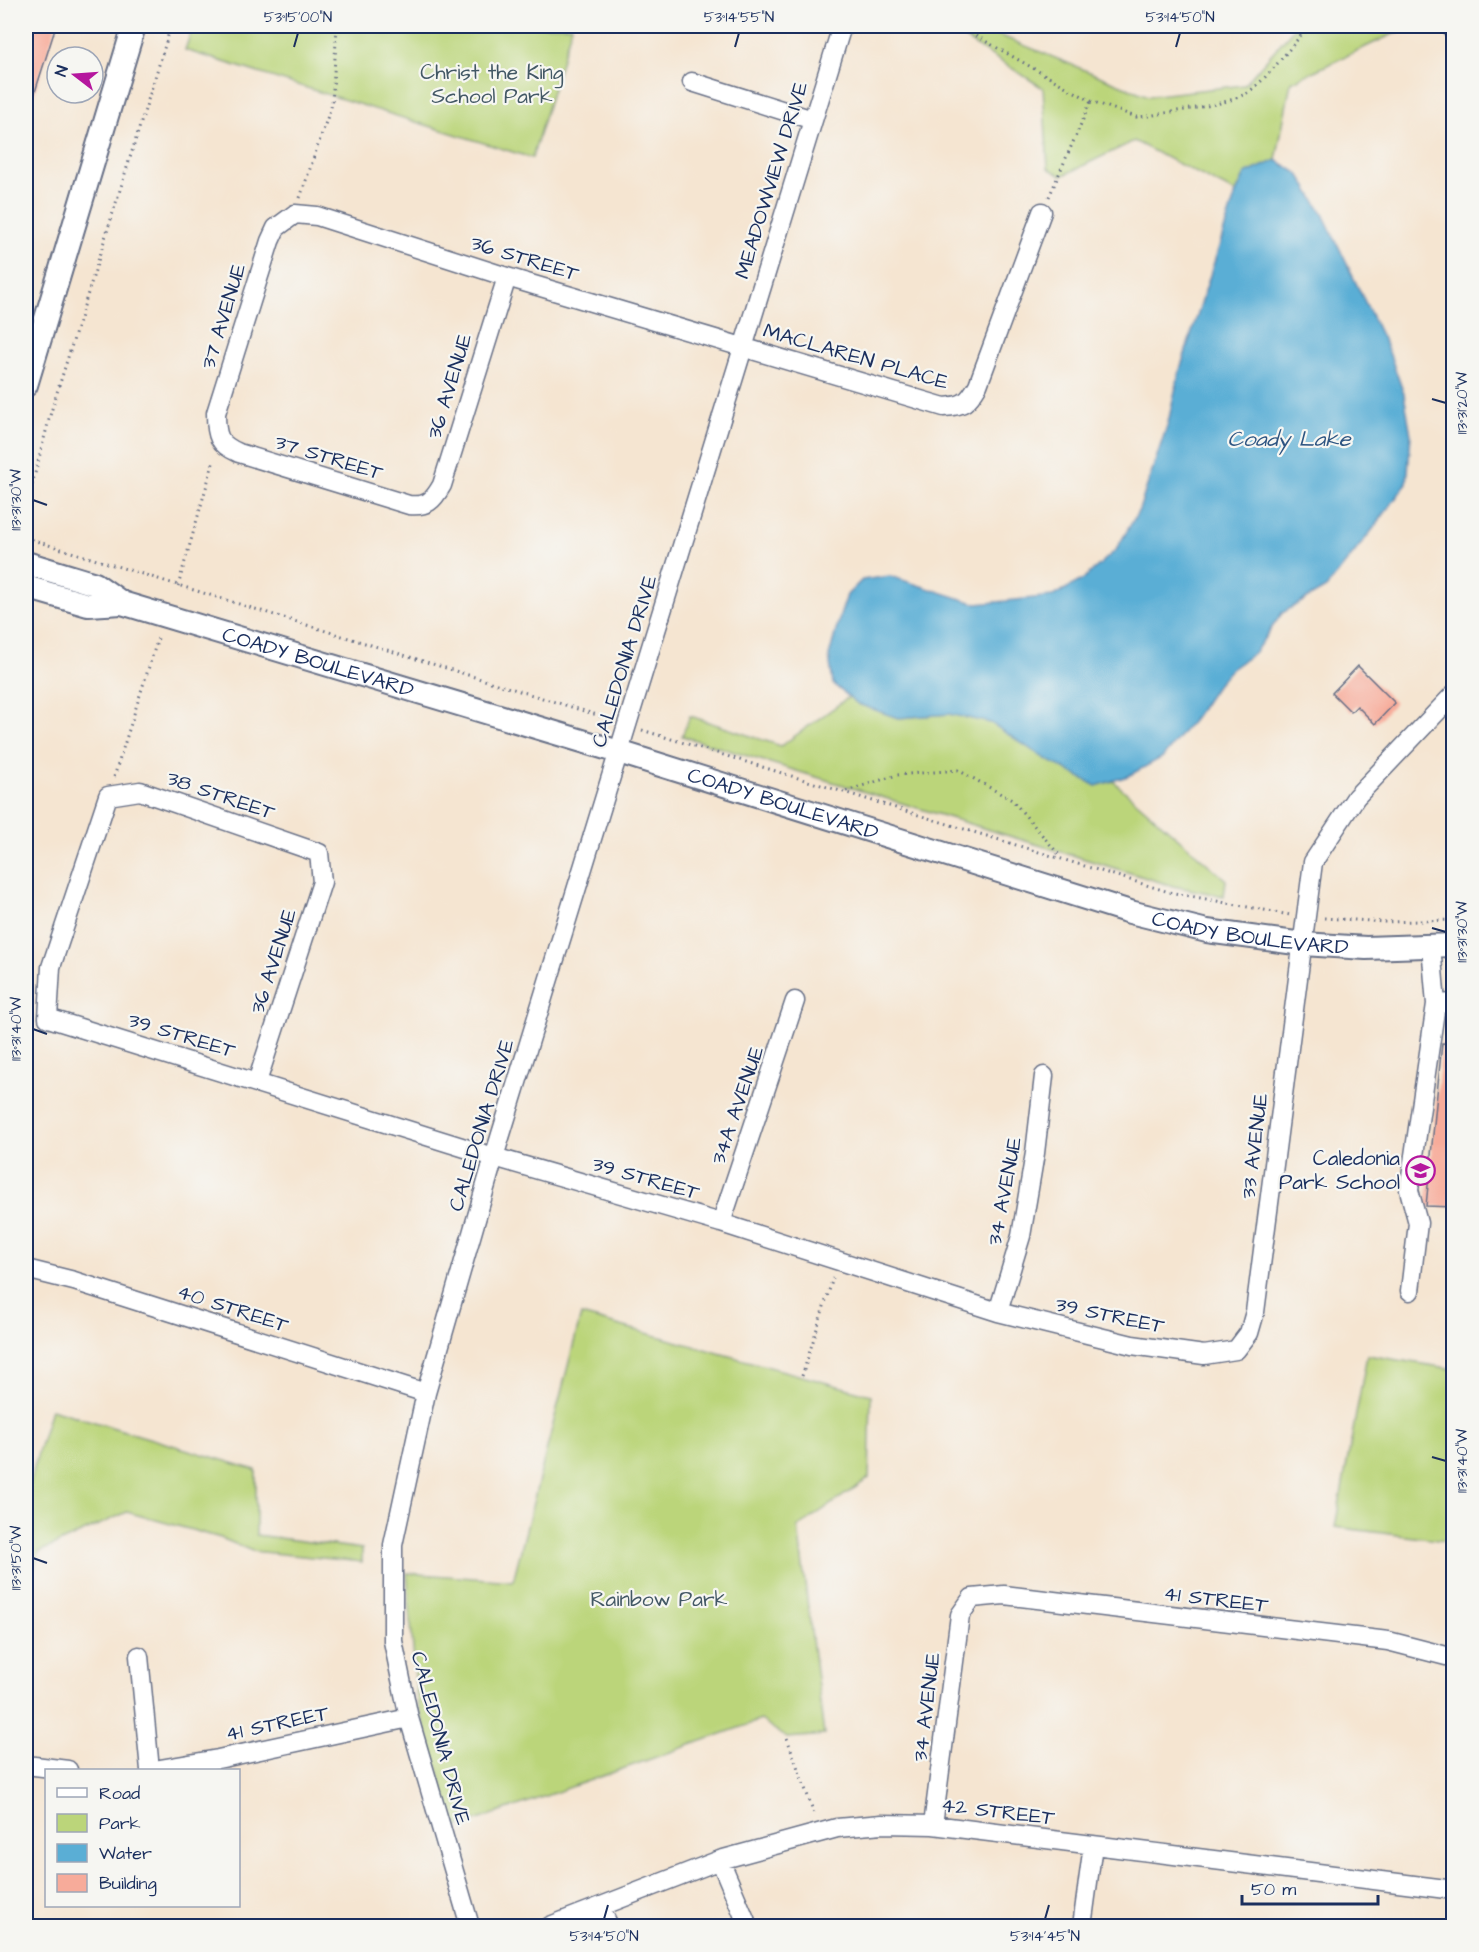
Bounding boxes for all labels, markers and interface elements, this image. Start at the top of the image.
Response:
text: 53°15'00"N [264,7,332,28]
text: 53°14'55"N [704,7,774,28]
text: 53°14'50"N [1145,7,1215,28]
north arrow [45,45,105,105]
park label: Christ the King School Park [420,58,564,111]
text: N [50,63,74,79]
street label: MEADOWVIEW DRIVE [728,77,815,282]
street label: 36 STREET [467,228,583,289]
street label: 37 AVENUE [194,260,253,372]
street label: MACLAREN PLACE [760,316,952,397]
street label: 36 AVENUE [420,329,479,442]
text: 113°31'20"W [1452,372,1473,434]
water label: Coady Lake [1227,424,1352,456]
street label: 37 STREET [271,427,387,488]
text: 113°31'30"W [6,469,27,531]
street label: CALEDONIA DRIVE [585,571,665,751]
street label: COADY BOULEVARD [219,620,418,705]
street label: COADY BOULEVARD [684,760,883,848]
street label: 38 STREET [163,763,279,828]
text: 113°31'30"W [1452,901,1473,963]
street label: 36 AVENUE [243,904,304,1017]
street label: COADY BOULEVARD [1149,904,1350,962]
text: 113°31'40"W [6,997,27,1061]
street label: 39 STREET [125,1005,240,1066]
street label: CALEDONIA DRIVE [442,1035,522,1215]
street label: 34A AVENUE [704,1042,771,1168]
street label: 33 AVENUE [1234,1091,1275,1201]
street label: 34 AVENUE [980,1134,1029,1248]
place label: Caledonia Park School [1279,1144,1400,1197]
street label: 39 STREET [589,1149,704,1208]
school or university icon: Caledonia Park School [1405,1154,1437,1186]
street label: 40 STREET [173,1277,293,1340]
street label: 39 STREET [1053,1290,1168,1341]
text: 113°31'40"W [1452,1429,1473,1493]
text: 113°31'50"W [6,1526,27,1590]
street label: 41 STREET [1162,1579,1271,1620]
park label: Rainbow Park [591,1585,728,1614]
street label: CALEDONIA DRIVE [403,1648,478,1829]
street label: 34 AVENUE [905,1650,948,1763]
street label: 41 STREET [223,1698,332,1749]
legend [45,1769,240,1907]
text: Road [99,1781,140,1806]
street label: 42 STREET [939,1790,1057,1833]
text: Park [99,1811,141,1836]
text: Water [99,1841,152,1866]
scale bar [1242,1868,1378,1906]
text: Building [99,1871,157,1897]
text: 50 m [1251,1877,1296,1902]
text: 53°14'50"N [569,1926,639,1947]
text: 53°14'45"N [1010,1926,1080,1947]

